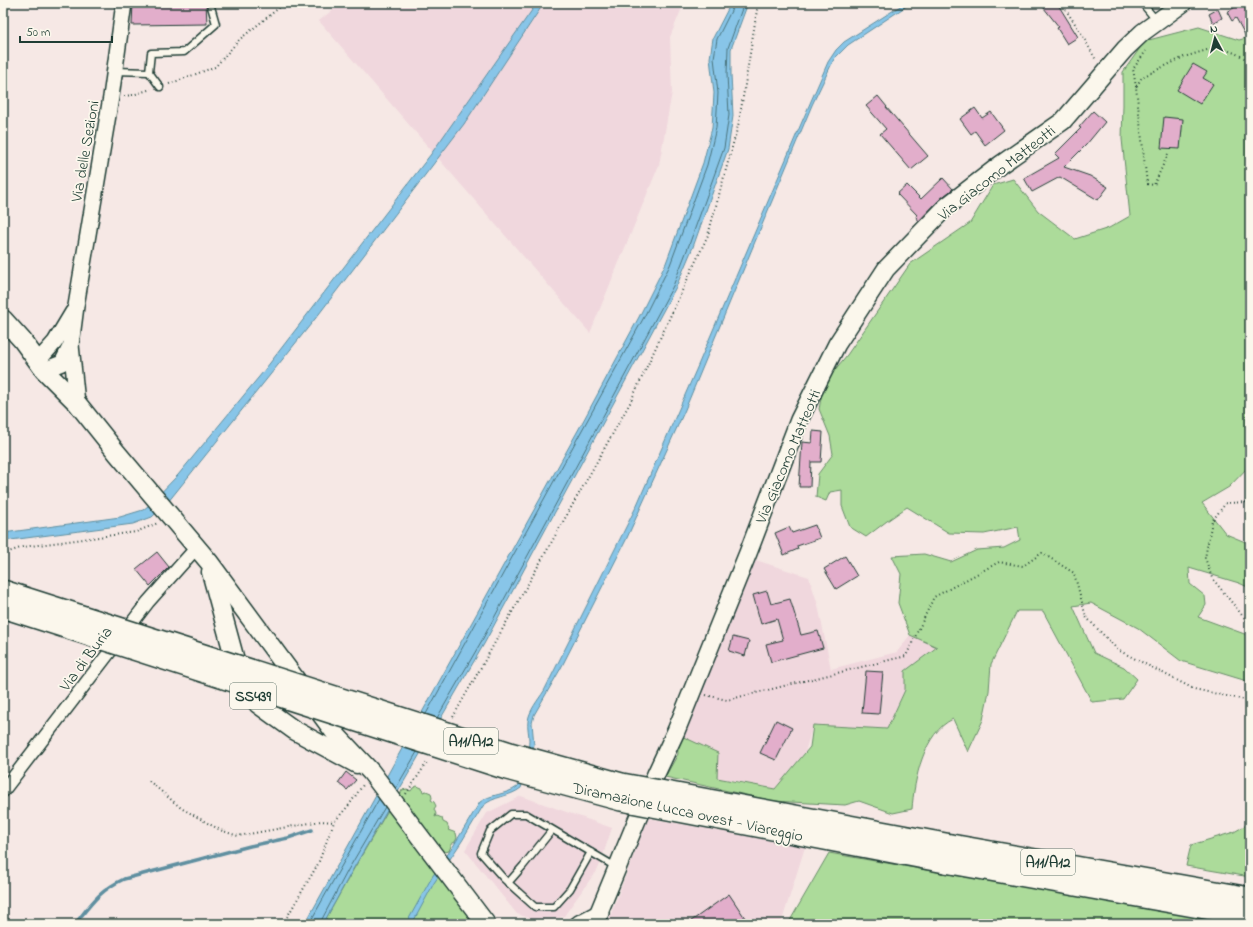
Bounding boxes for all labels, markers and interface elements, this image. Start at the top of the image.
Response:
scale bar [20,18,112,44]
north arrow [1195,18,1235,58]
text: N [1209,21,1219,37]
text: 50 m [26,24,50,42]
street label: Via delle Sezioni [65,99,107,205]
street label: Via Giacomo Matteotti [932,120,1061,228]
street label: Via Giacomo Matteotti [749,386,828,529]
street label: Via di Buria [54,622,119,698]
road number: SS439 [230,683,276,709]
road number: A11/A12 [444,728,498,754]
street label: Diramazione Lucca ovest - Viareggio [569,777,805,849]
road number: A11/A12 [1021,849,1075,875]

